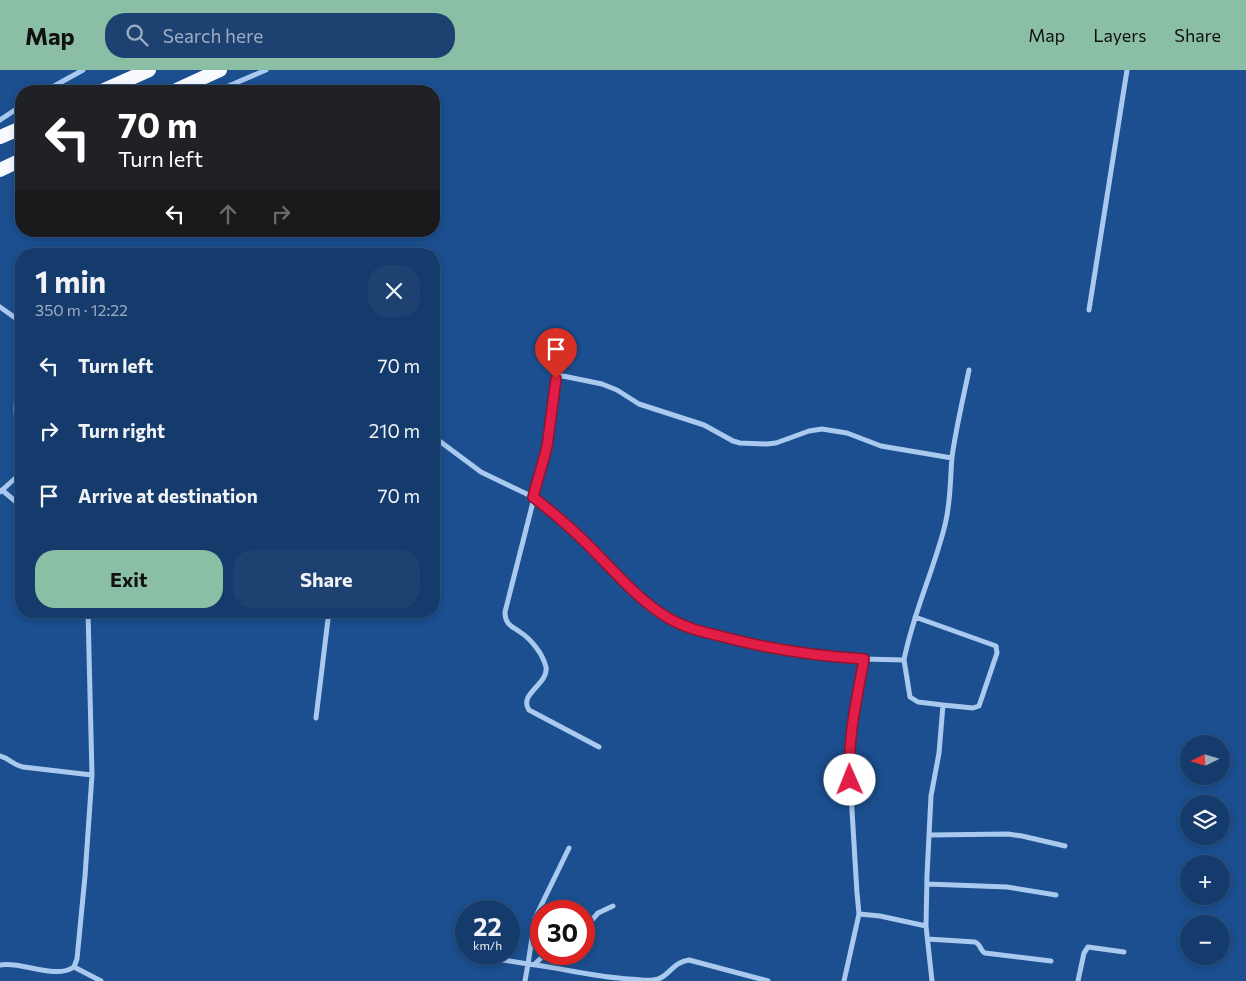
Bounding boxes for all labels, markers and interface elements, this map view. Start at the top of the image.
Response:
search box [105,13,455,58]
text: Map [25,21,75,50]
icon: search [123,21,151,49]
text: Search here [163,24,263,47]
text: Map [1028,24,1065,46]
text: Layers [1093,24,1146,46]
text: Share [1174,24,1221,46]
text: 70 m [118,102,198,145]
icon: left [35,105,100,170]
text: Turn left [118,145,203,172]
icon: left [161,200,189,228]
icon: ahead [214,200,242,228]
icon: right [267,200,295,228]
text: 1 min [35,262,106,299]
button: close [368,265,420,317]
text: 350 m · 12:22 [35,300,128,319]
pin [535,328,577,379]
icon: arrive [542,335,570,363]
icon: left [35,352,63,380]
text: Turn left [78,354,153,377]
text: 70 m [377,354,420,377]
icon: right [35,417,63,445]
text: Turn right [78,419,165,442]
text: 210 m [369,419,420,442]
icon: arrive [35,482,63,510]
text: Arrive at destination [78,484,258,507]
text: 70 m [377,484,420,507]
button: Exit [35,550,223,608]
button: Share [233,550,420,608]
north arrow [1180,735,1230,785]
map controls [1180,735,1230,965]
position arrow [823,753,875,805]
button: layers [1180,795,1230,845]
button: + [1180,855,1230,905]
speed limit sign: 30 [530,900,595,965]
text: 22 [473,911,502,941]
button: − [1180,915,1230,965]
text: km/h [473,938,502,952]

